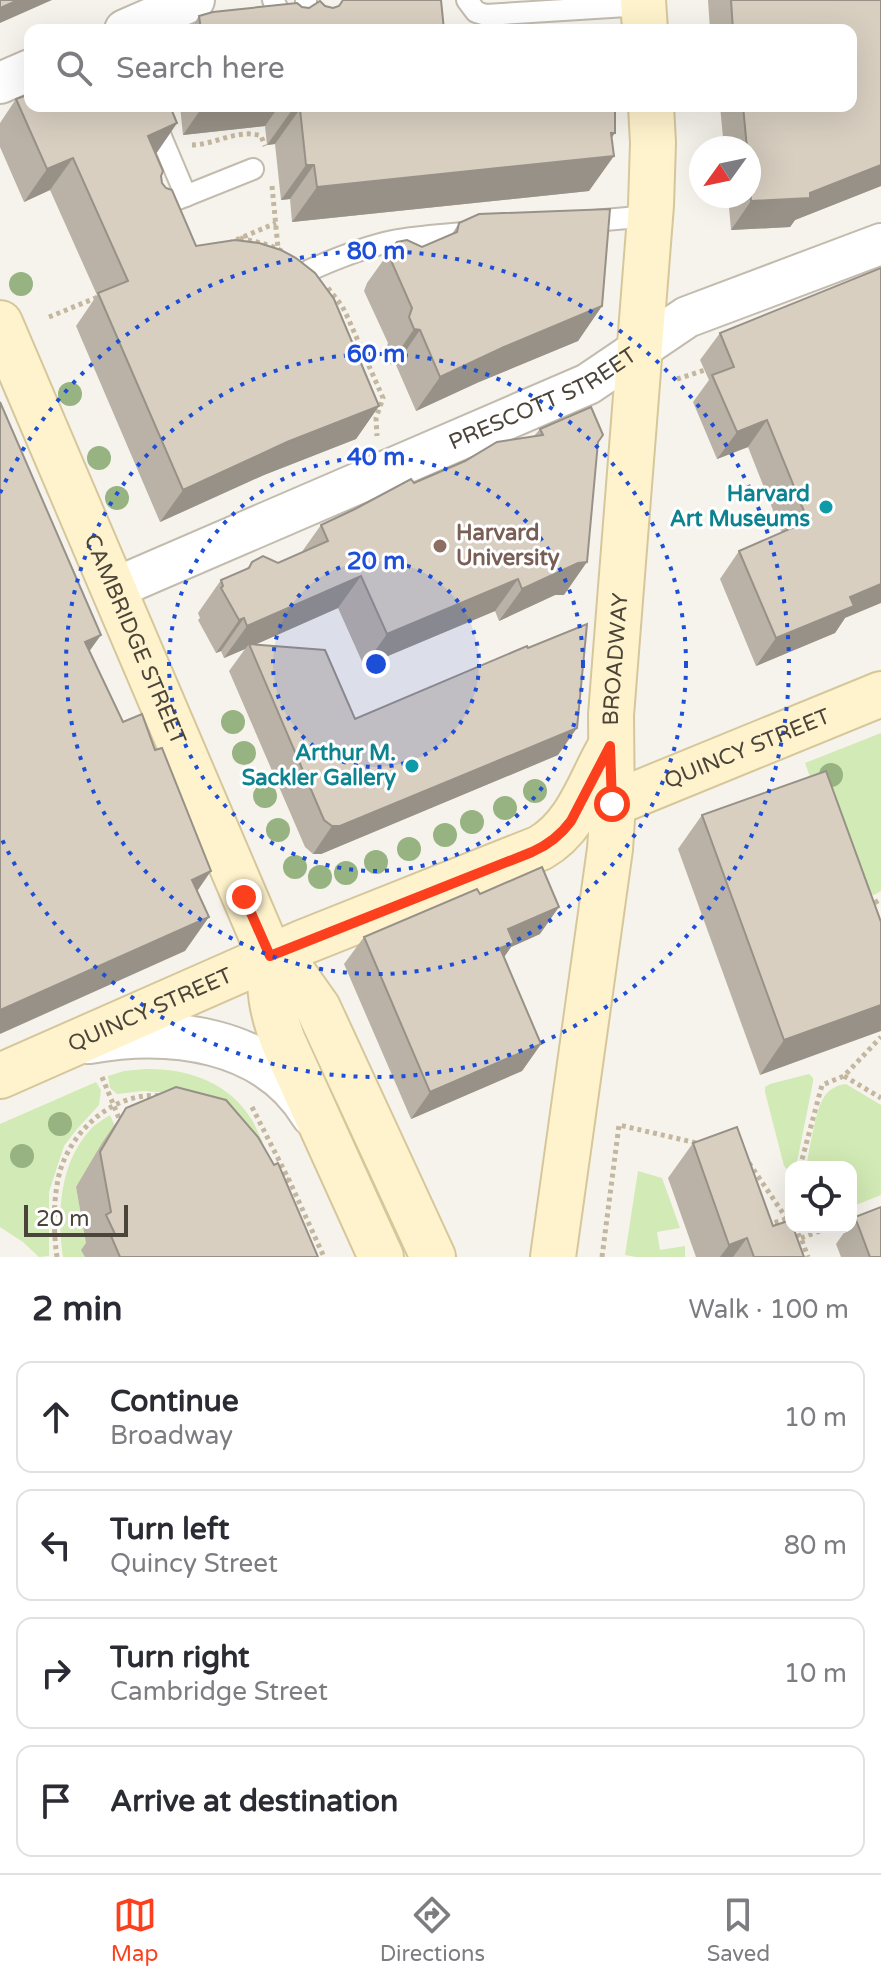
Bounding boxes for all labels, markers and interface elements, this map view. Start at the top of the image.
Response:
search box [24,24,857,112]
icon: search [52,46,96,90]
text: Search here [116,50,285,87]
north arrow [689,136,761,208]
text: 80 m [347,237,405,266]
text: 60 m [347,340,405,369]
street label: PRESCOTT STREET [445,342,642,456]
text: 40 m [347,443,405,472]
place label: Harvard Art Museums [670,481,810,532]
marker: Harvard Art Museums [817,498,835,516]
place label: Harvard University [456,520,560,571]
street label: CAMBRIDGE STREET [79,530,192,749]
marker: Harvard University [431,537,449,555]
text: 20 m [347,547,405,576]
street label: BROADWAY [598,592,634,726]
centre of rings [362,650,390,678]
street label: QUINCY STREET [660,703,834,794]
place label: Arthur M. Sackler Gallery [242,740,396,791]
marker: Arthur M. Sackler Gallery [403,757,421,775]
route start [594,786,630,822]
route end [226,879,262,915]
street label: QUINCY STREET [64,962,237,1057]
map controls [785,1161,857,1233]
button: locate [785,1161,857,1233]
scale bar [24,1201,128,1237]
text: 20 m [36,1206,90,1232]
text: 2 min [32,1289,123,1330]
text: Walk · 100 m [689,1294,849,1325]
text: Continue [110,1383,239,1420]
icon: ahead [34,1395,78,1439]
text: 10 m [784,1402,847,1433]
text: Broadway [110,1420,233,1451]
text: Turn left [110,1511,229,1548]
icon: left [34,1523,78,1567]
text: 80 m [784,1530,847,1561]
text: Quincy Street [110,1548,278,1579]
text: Turn right [110,1639,250,1676]
icon: right [34,1651,78,1695]
text: 10 m [784,1658,847,1689]
text: Cambridge Street [110,1676,328,1707]
icon: arrive [34,1779,78,1823]
text: Arrive at destination [110,1783,398,1820]
tab: Map [111,1893,158,1967]
tab: Directions [380,1893,485,1967]
tab: Saved [707,1893,770,1967]

